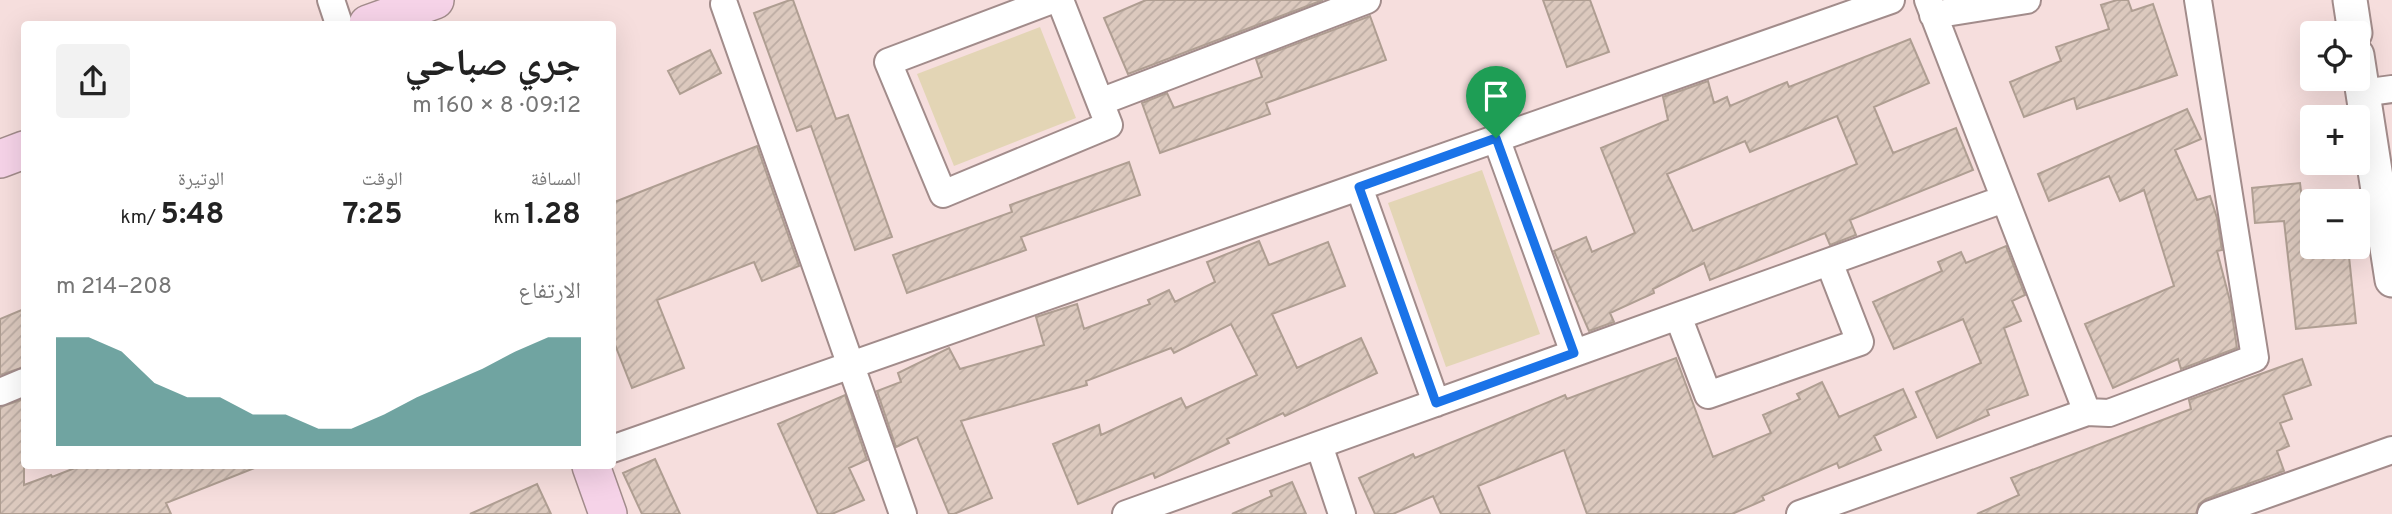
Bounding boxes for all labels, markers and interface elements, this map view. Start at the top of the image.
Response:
map controls [2300,21,2370,259]
button: locate [2300,21,2370,91]
text: جري صباحي [405,41,581,90]
button: share [56,44,130,118]
pin [1466,66,1526,138]
icon: arrive [1477,77,1515,115]
text: 09:12 · 8 × 160 m [412,92,581,121]
button: + [2300,105,2370,175]
text: الوتيرة [178,168,224,192]
text: الوقت [362,168,403,192]
text: المسافة [531,168,581,192]
button: − [2300,189,2370,259]
text: 5:48 [161,197,224,234]
text: 7:25 [343,197,403,234]
text: 1.28 [524,197,581,234]
text: /km [120,206,161,230]
text: km [494,206,524,230]
text: 208–214 m [56,273,172,302]
text: الارتفاع [518,278,581,307]

